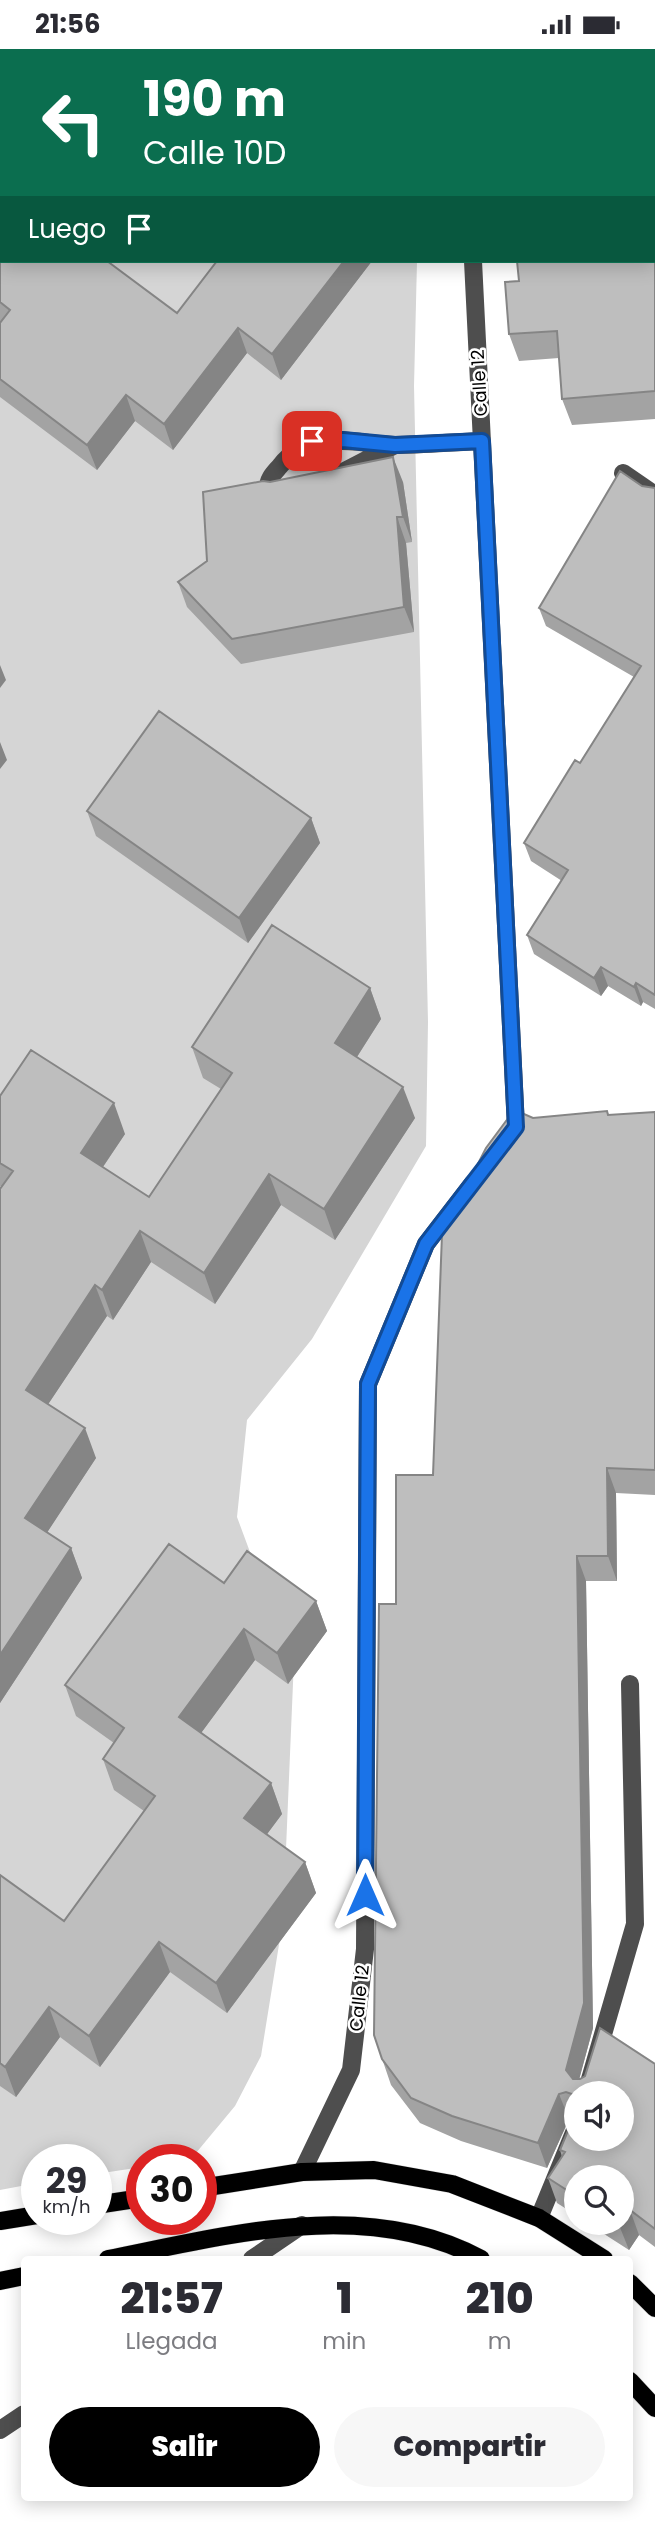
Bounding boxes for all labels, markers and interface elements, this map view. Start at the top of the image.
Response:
text: 21:56 [35,6,100,42]
text: 190 m [143,65,286,133]
icon: left [28,77,119,168]
text: Calle 10D [143,130,286,175]
icon: arrive [120,210,158,248]
text: Luego [28,211,106,247]
street label: Calle 12 [465,349,493,417]
pin [282,411,342,471]
icon: arrive [293,422,331,460]
position arrow [328,1858,402,1932]
street label: Calle 12 [343,1963,375,2033]
map controls [564,2081,634,2235]
button: sound [564,2081,634,2151]
speed limit sign: 30 [126,2144,217,2235]
text: 29 [46,2156,87,2205]
button: search [564,2165,634,2235]
text: km/h [43,2194,90,2219]
text: 21:57 [120,2269,223,2328]
text: 1 [336,2269,352,2328]
text: 210 [466,2269,534,2328]
text: Llegada [126,2325,218,2357]
text: min [322,2325,366,2357]
text: m [488,2325,511,2357]
button: Salir [49,2407,320,2487]
button: Compartir [334,2407,605,2487]

